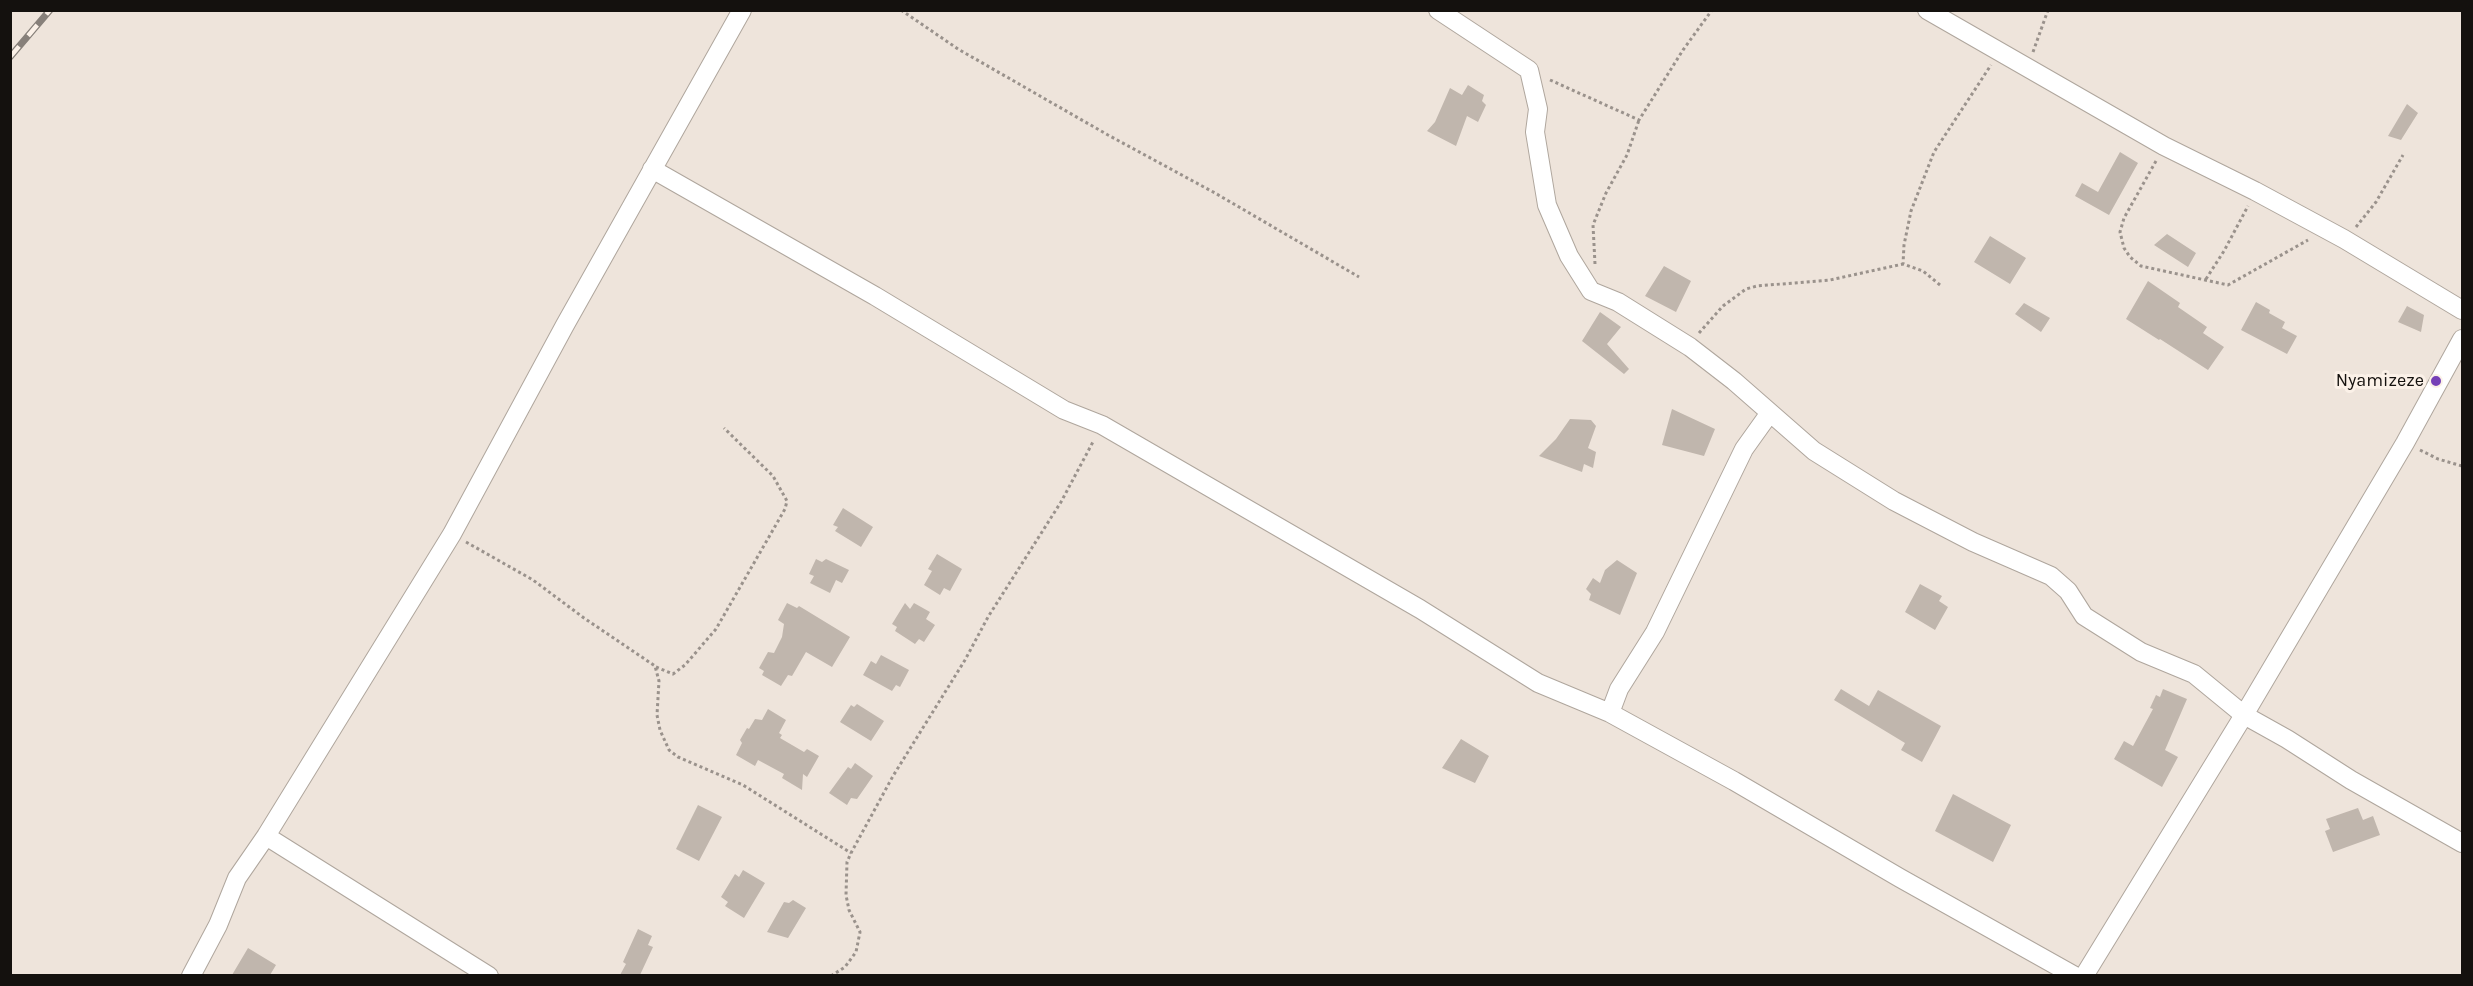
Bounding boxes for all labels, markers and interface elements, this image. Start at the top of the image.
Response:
place label: Nyamizeze [2336,370,2424,392]
marker: Nyamizeze [2429,374,2443,388]

